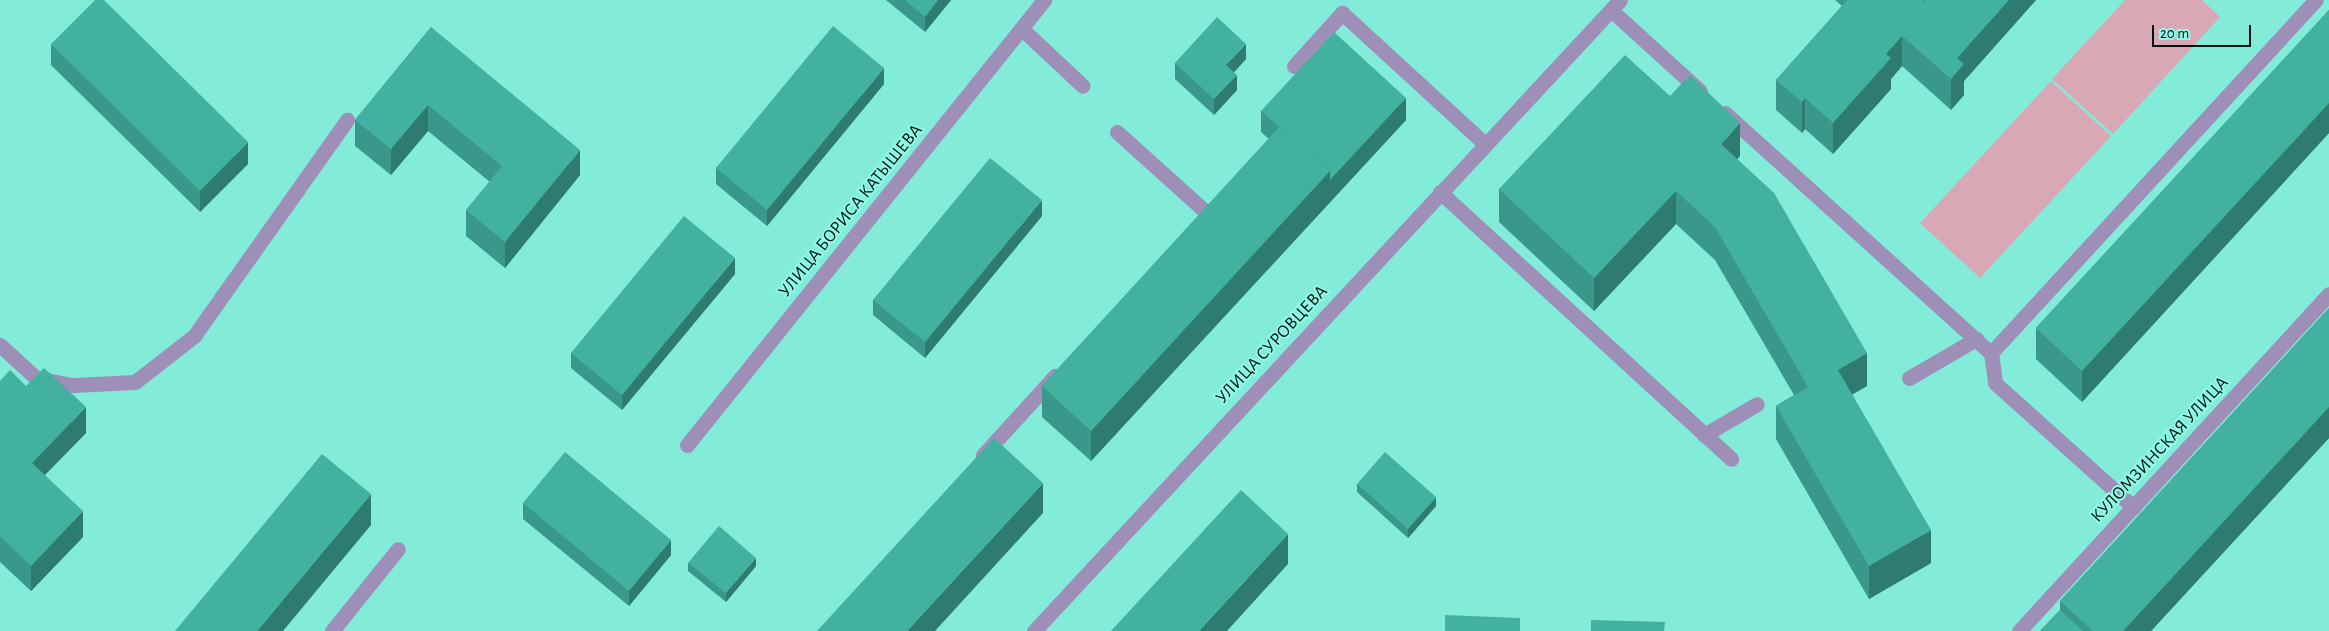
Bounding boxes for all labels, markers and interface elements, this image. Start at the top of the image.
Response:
scale bar [2154,15,2253,47]
text: 20 m [2160,26,2189,41]
street label: УЛИЦА БОРИСА КАТЫШЕВА [775,120,927,302]
street label: УЛИЦА СУРОВЦЕВА [1212,281,1332,409]
street label: КУЛОМЗИНСКАЯ УЛИЦА [2087,372,2233,528]

